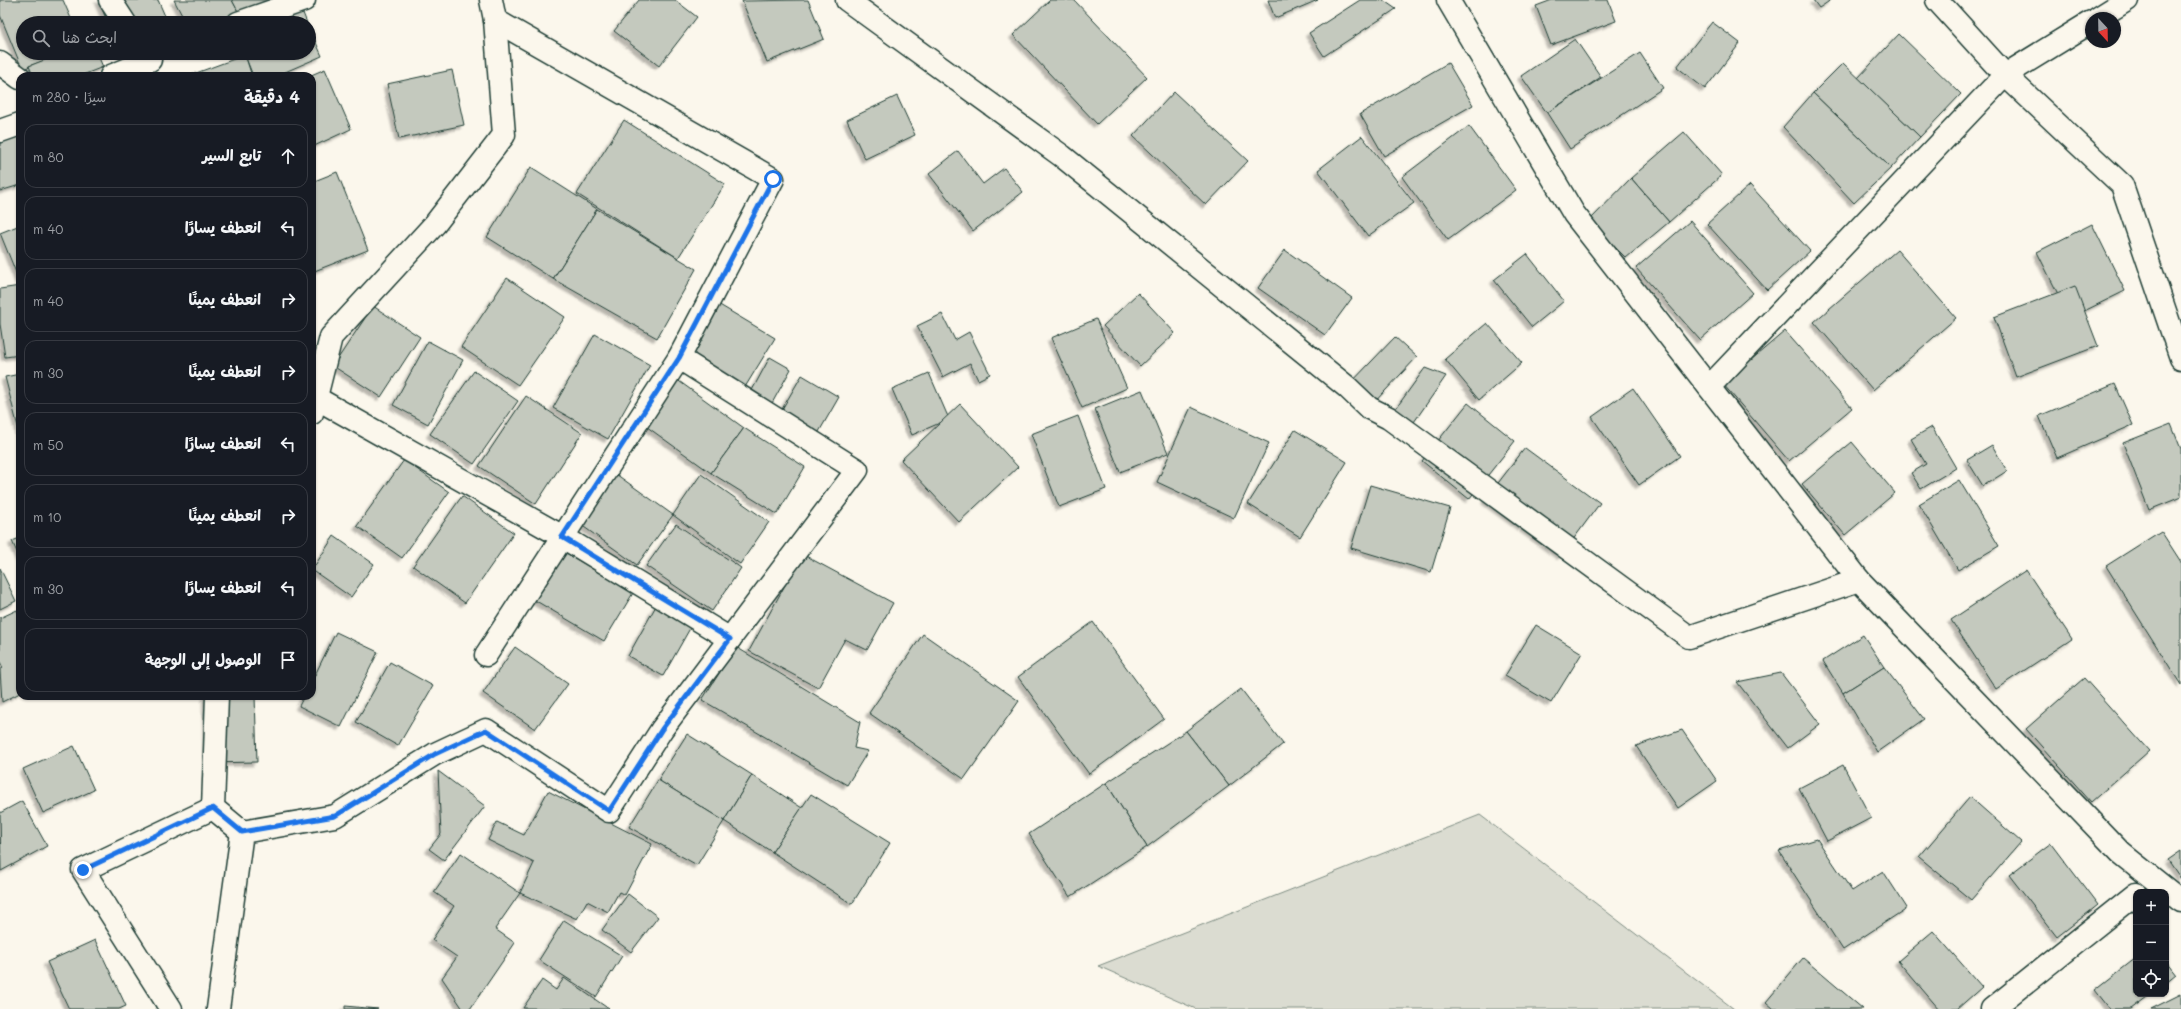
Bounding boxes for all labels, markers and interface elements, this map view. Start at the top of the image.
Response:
north arrow [2085,12,2121,48]
search box [16,16,316,60]
icon: search [30,27,52,49]
text: ابحث هنا [62,27,117,47]
text: 4 دقيقة [244,85,300,107]
text: سيرًا · 280 m [32,88,106,105]
text: تابع السير [202,145,261,165]
icon: ahead [277,145,299,167]
text: 80 m [33,148,63,165]
route start [764,170,782,188]
text: انعطف يسارًا [185,217,261,237]
icon: left [277,217,299,239]
text: 40 m [33,220,63,237]
text: انعطف يمينًا [189,289,261,309]
icon: right [277,289,299,311]
text: 40 m [33,292,63,309]
text: انعطف يمينًا [189,361,261,381]
icon: right [277,361,299,383]
text: 30 m [33,364,63,381]
text: انعطف يسارًا [185,433,261,453]
icon: left [277,433,299,455]
text: 50 m [33,436,63,453]
text: انعطف يمينًا [189,505,261,525]
icon: right [277,505,299,527]
text: 10 m [33,508,61,525]
text: انعطف يسارًا [185,577,261,597]
icon: left [277,577,299,599]
text: 30 m [33,580,63,597]
text: الوصول إلى الوجهة [145,649,261,669]
icon: arrive [277,649,299,671]
route end [74,861,92,879]
map controls [2133,889,2169,997]
button: + [2133,889,2169,925]
button: − [2133,925,2169,961]
button: locate [2133,961,2169,997]

